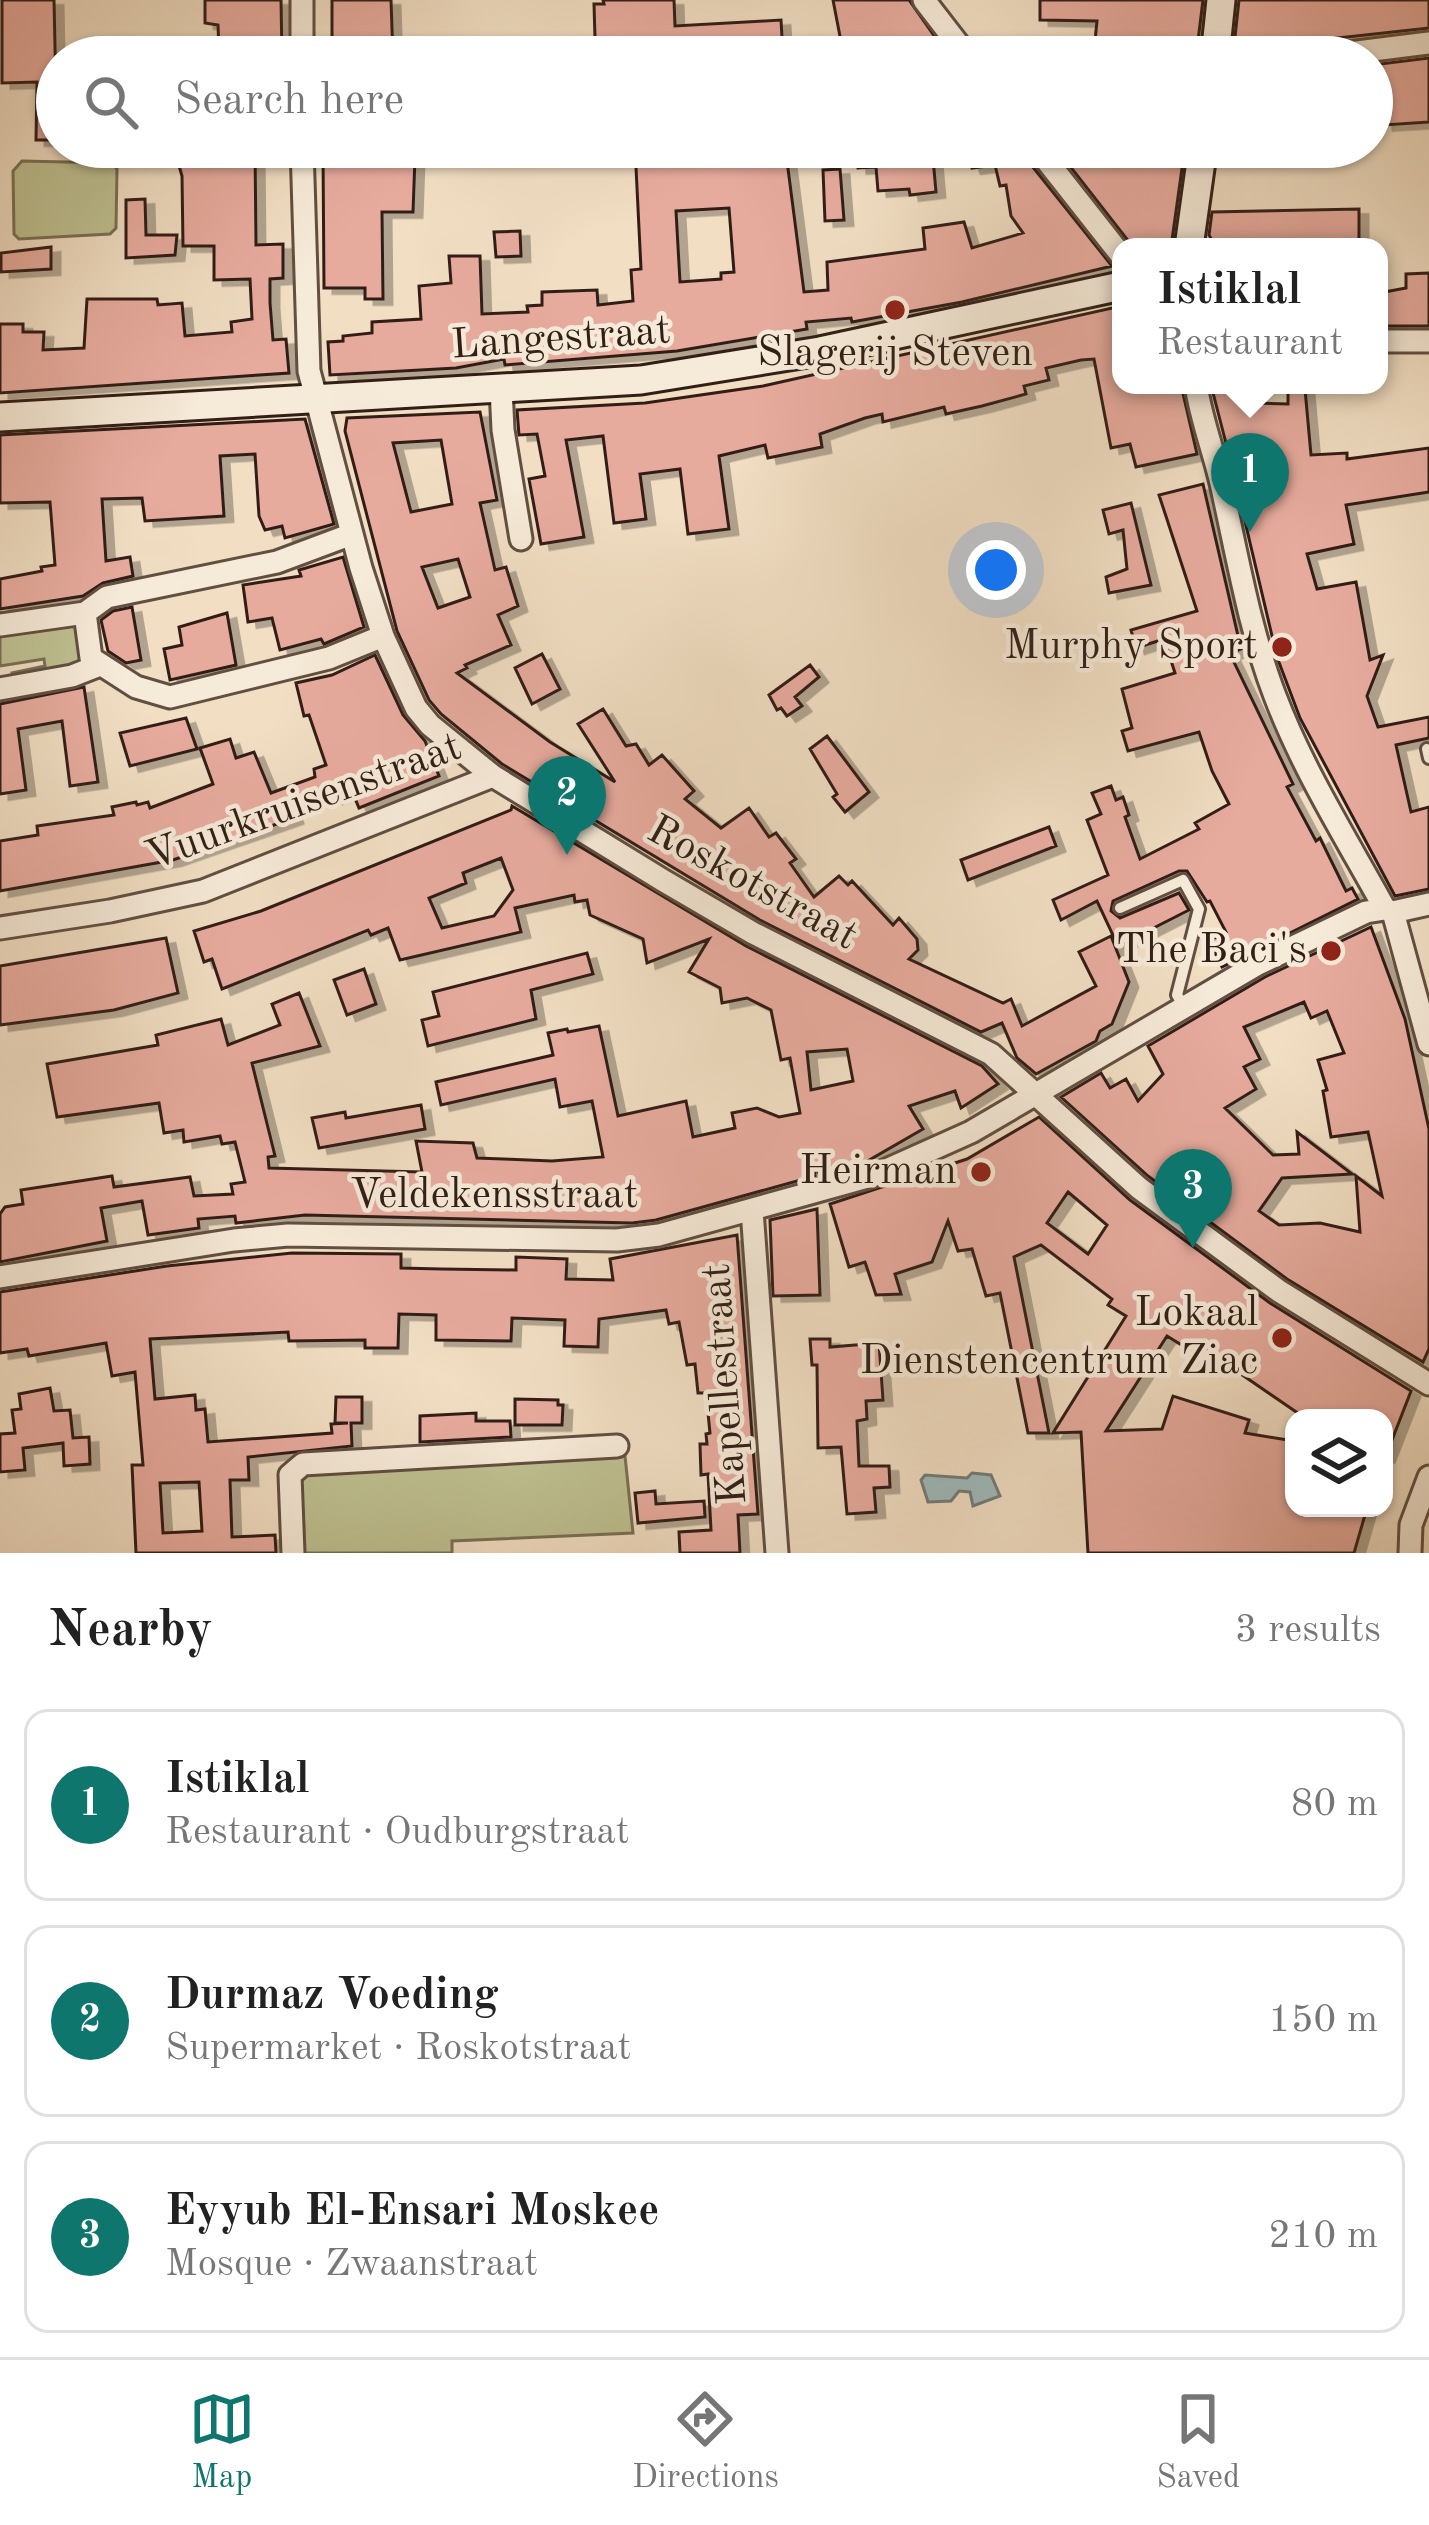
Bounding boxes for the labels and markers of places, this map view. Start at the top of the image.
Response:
marker: Slagerij Steven [882,297,908,323]
place label: Slagerij Steven [757,333,1033,375]
pin: 1 [1211,433,1289,532]
place label: Murphy Sport [1004,626,1258,668]
marker: Murphy Sport [1269,634,1295,660]
pin: 2 [528,756,606,855]
place label: The Baci's [1115,930,1307,972]
marker: The Baci's [1318,938,1344,964]
pin: 3 [1154,1149,1232,1248]
place label: Heirman [799,1151,957,1193]
marker: Heirman [968,1159,994,1185]
place label: Lokaal Dienstencentrum Ziac [859,1293,1258,1383]
marker: Lokaal Dienstencentrum Ziac [1269,1325,1295,1351]

